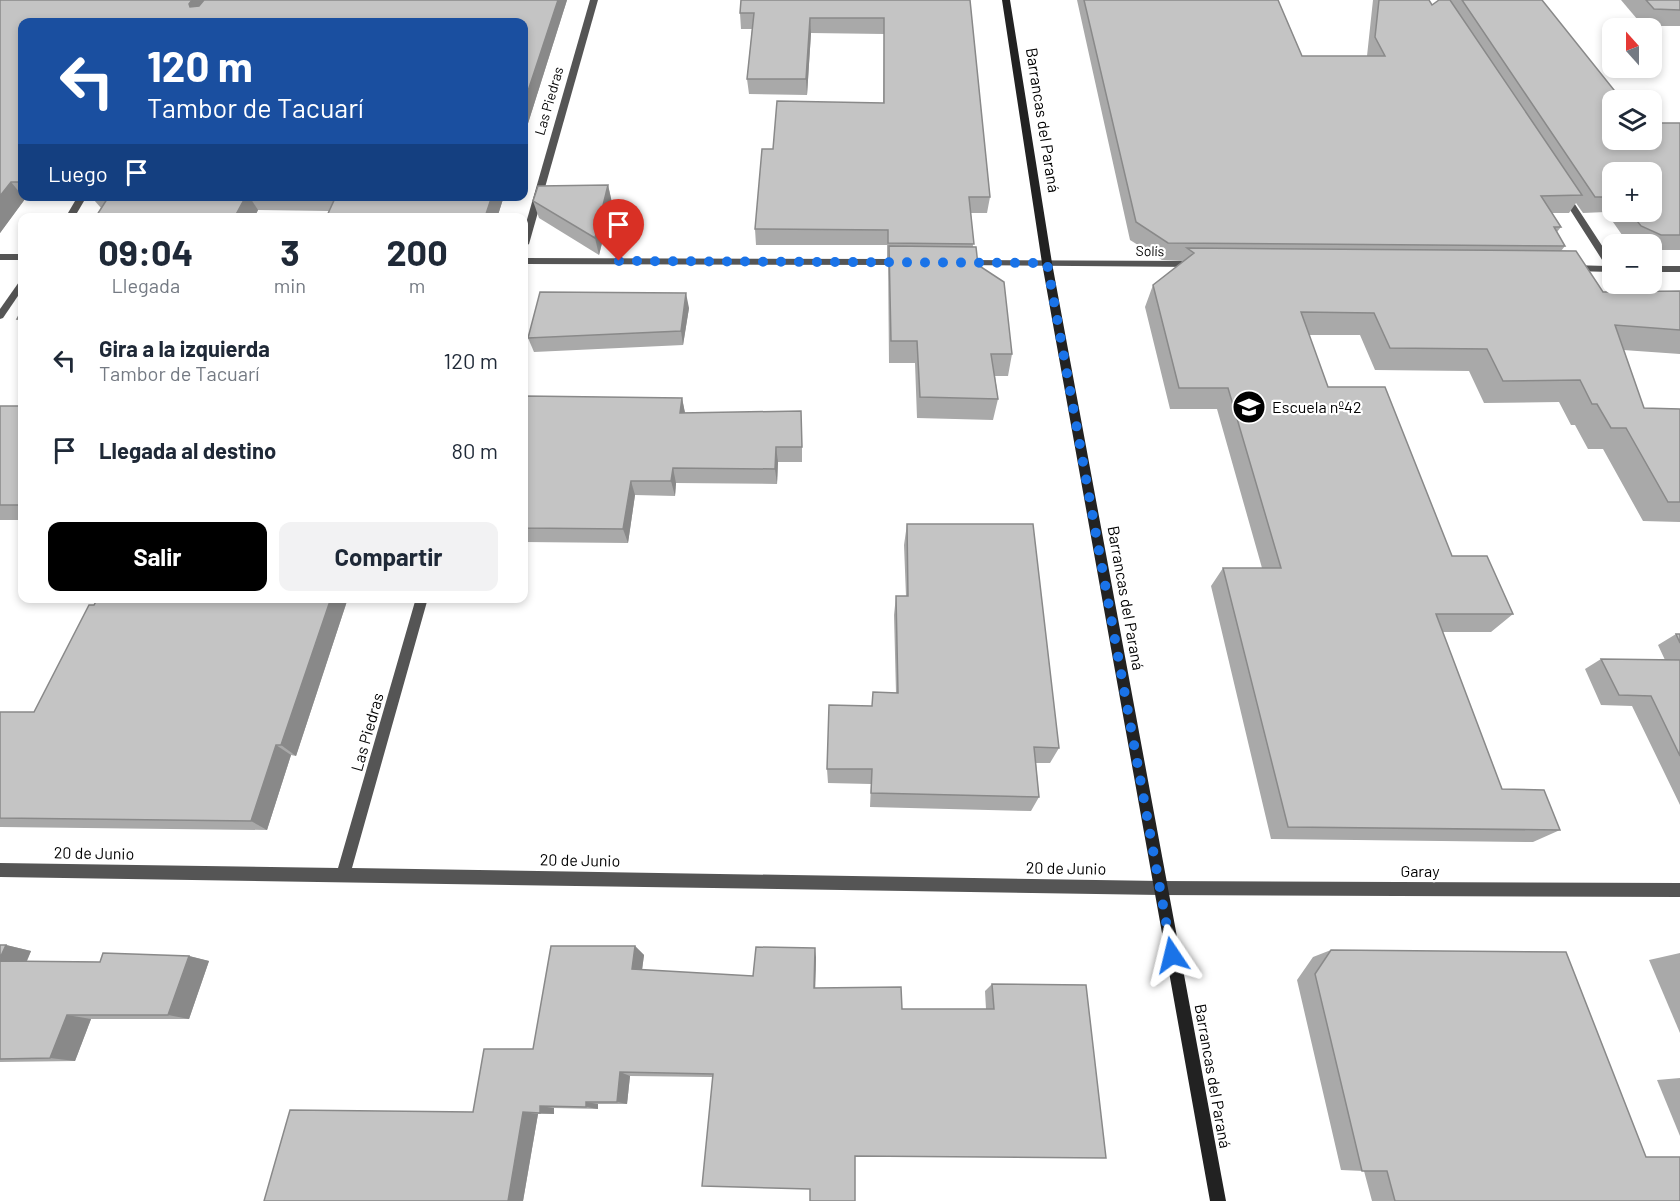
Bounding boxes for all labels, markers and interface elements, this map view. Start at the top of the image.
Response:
north arrow [1602,18,1662,78]
map controls [1602,18,1662,294]
text: 120 m [147,40,253,90]
icon: left [48,42,126,120]
street label: Barrancas del Paraná [1023,46,1064,194]
street label: Las Piedras [531,64,566,137]
button: layers [1602,90,1662,150]
text: Tambor de Tacuarí [147,91,364,123]
icon: arrive [120,156,153,189]
text: Luego [48,160,108,186]
button: + [1602,162,1662,222]
pin [593,199,644,261]
icon: arrive [602,208,635,241]
text: 09:04 [98,230,193,273]
text: 3 [280,230,300,273]
text: 200 [386,230,448,273]
button: − [1602,234,1662,294]
street label: Solís [1135,242,1165,259]
text: Llegada [112,273,180,297]
text: min [274,273,306,297]
text: m [409,273,425,297]
text: Gira a la izquierda [99,335,270,361]
icon: left [48,344,81,377]
text: 120 m [443,347,498,373]
text: Tambor de Tacuarí [99,361,260,385]
school or university icon: Escuela nº42 [1231,389,1267,425]
place label: Escuela nº42 [1272,397,1361,416]
icon: arrive [48,434,81,467]
text: Llegada al destino [99,437,276,463]
text: 80 m [452,437,498,463]
button: Salir [48,522,267,591]
button: Compartir [279,522,498,591]
street label: Barrancas del Paraná [1104,524,1149,672]
street label: Las Piedras [346,690,387,773]
street label: 20 de Junio [54,842,134,863]
street label: 20 de Junio [540,849,620,870]
street label: 20 de Junio [1026,857,1106,878]
street label: Garay [1400,861,1440,880]
position arrow [1140,923,1204,987]
street label: Barrancas del Paraná [1191,1002,1236,1150]

